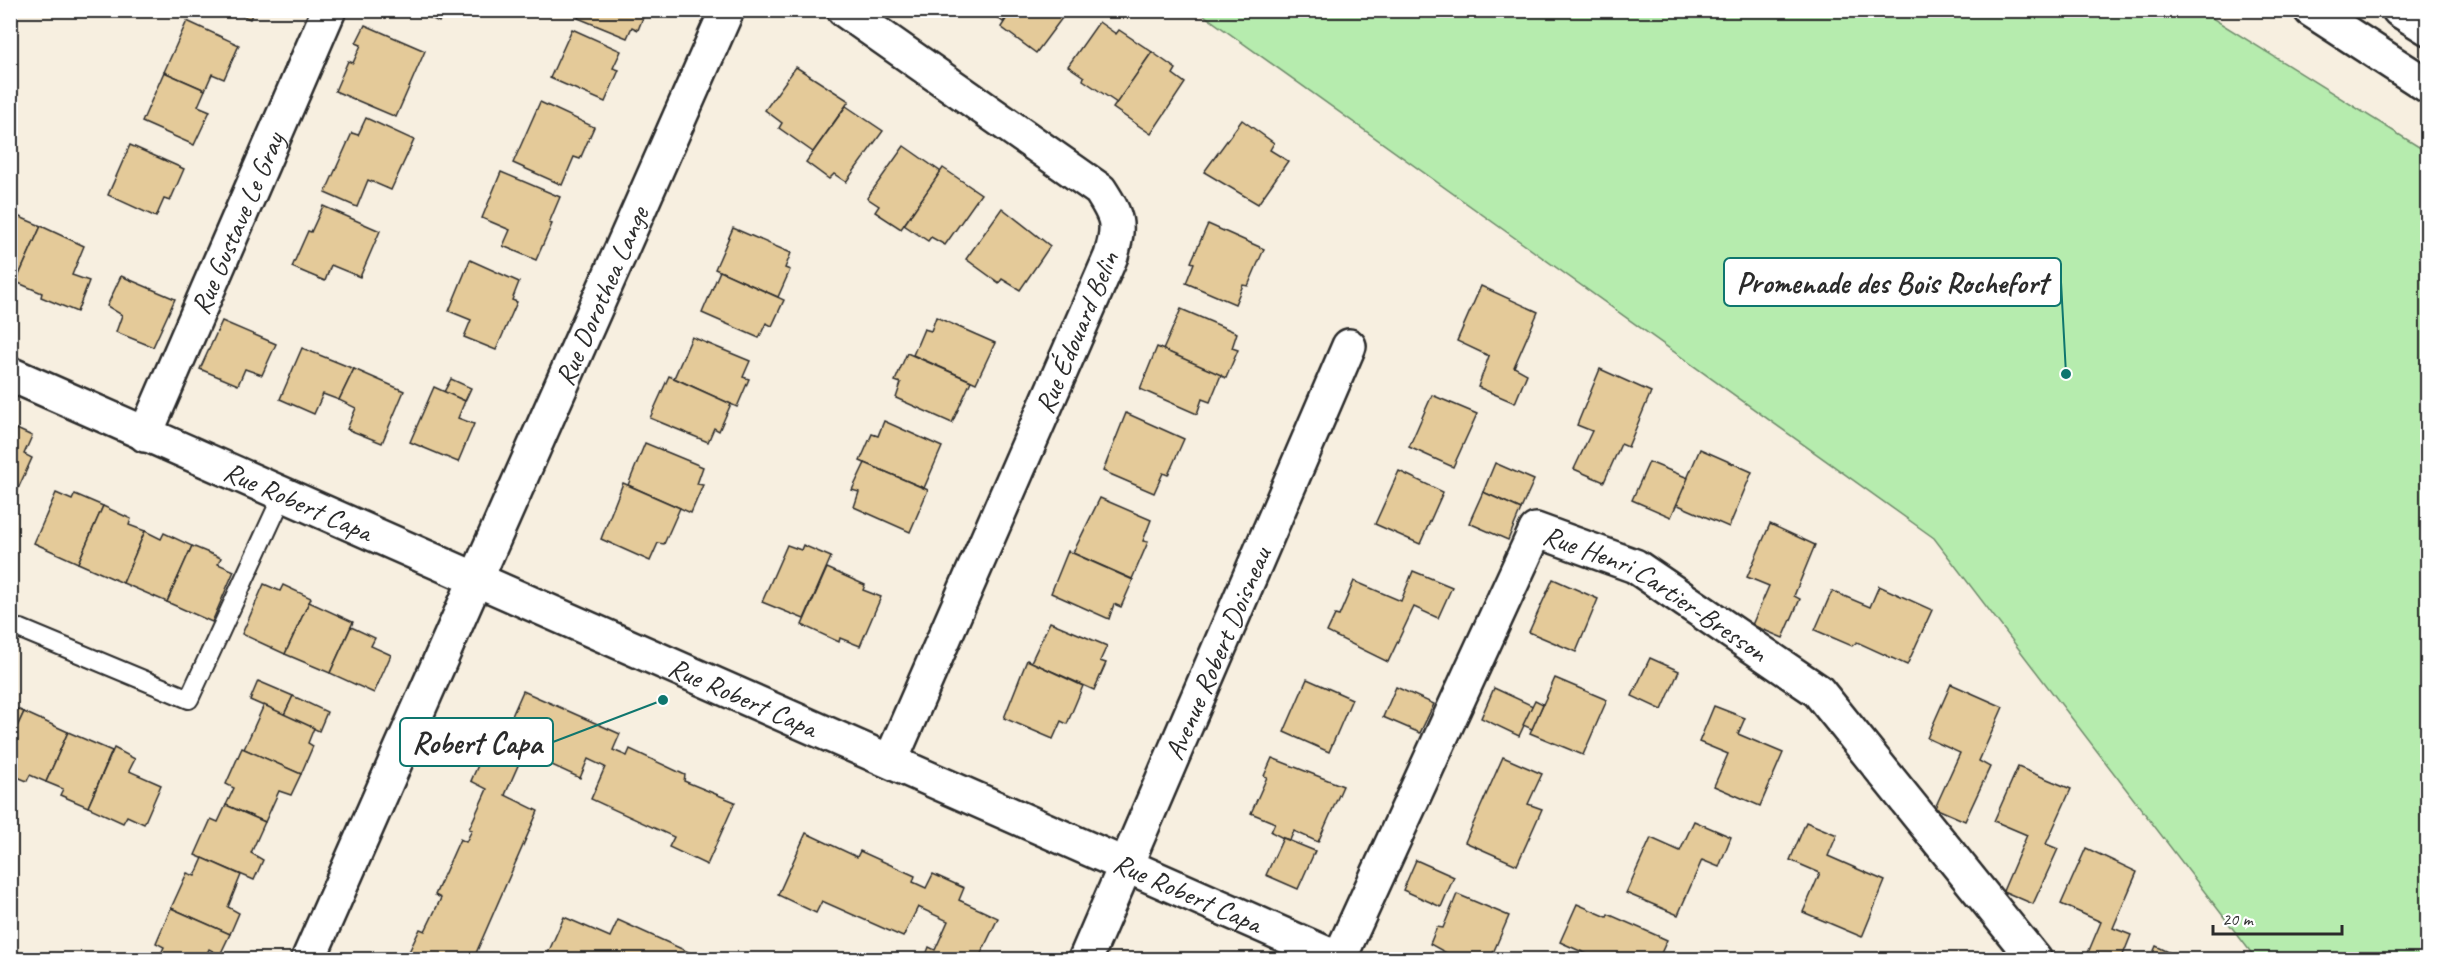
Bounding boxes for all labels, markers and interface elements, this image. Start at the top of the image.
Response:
street label: Rue Gustave Le Gray [183,125,293,319]
street label: Rue Dorothea Lange [547,199,657,391]
street label: Rue Édouard Belin [1027,245,1126,419]
callout: Promenade des Bois Rochefort [1724,258,2061,306]
text: Promenade des Bois Rochefort [1737,264,2053,302]
street label: Rue Robert Capa [219,453,380,550]
street label: Rue Henri Cartier-Bresson [1539,517,1776,670]
street label: Avenue Robert Doisneau [1156,540,1279,765]
street label: Rue Robert Capa [663,649,825,746]
callout: Robert Capa [400,718,553,766]
text: Robert Capa [412,724,545,762]
street label: Rue Robert Capa [1108,845,1269,942]
scale bar [2213,898,2342,936]
text: 20 m [2222,908,2255,930]

